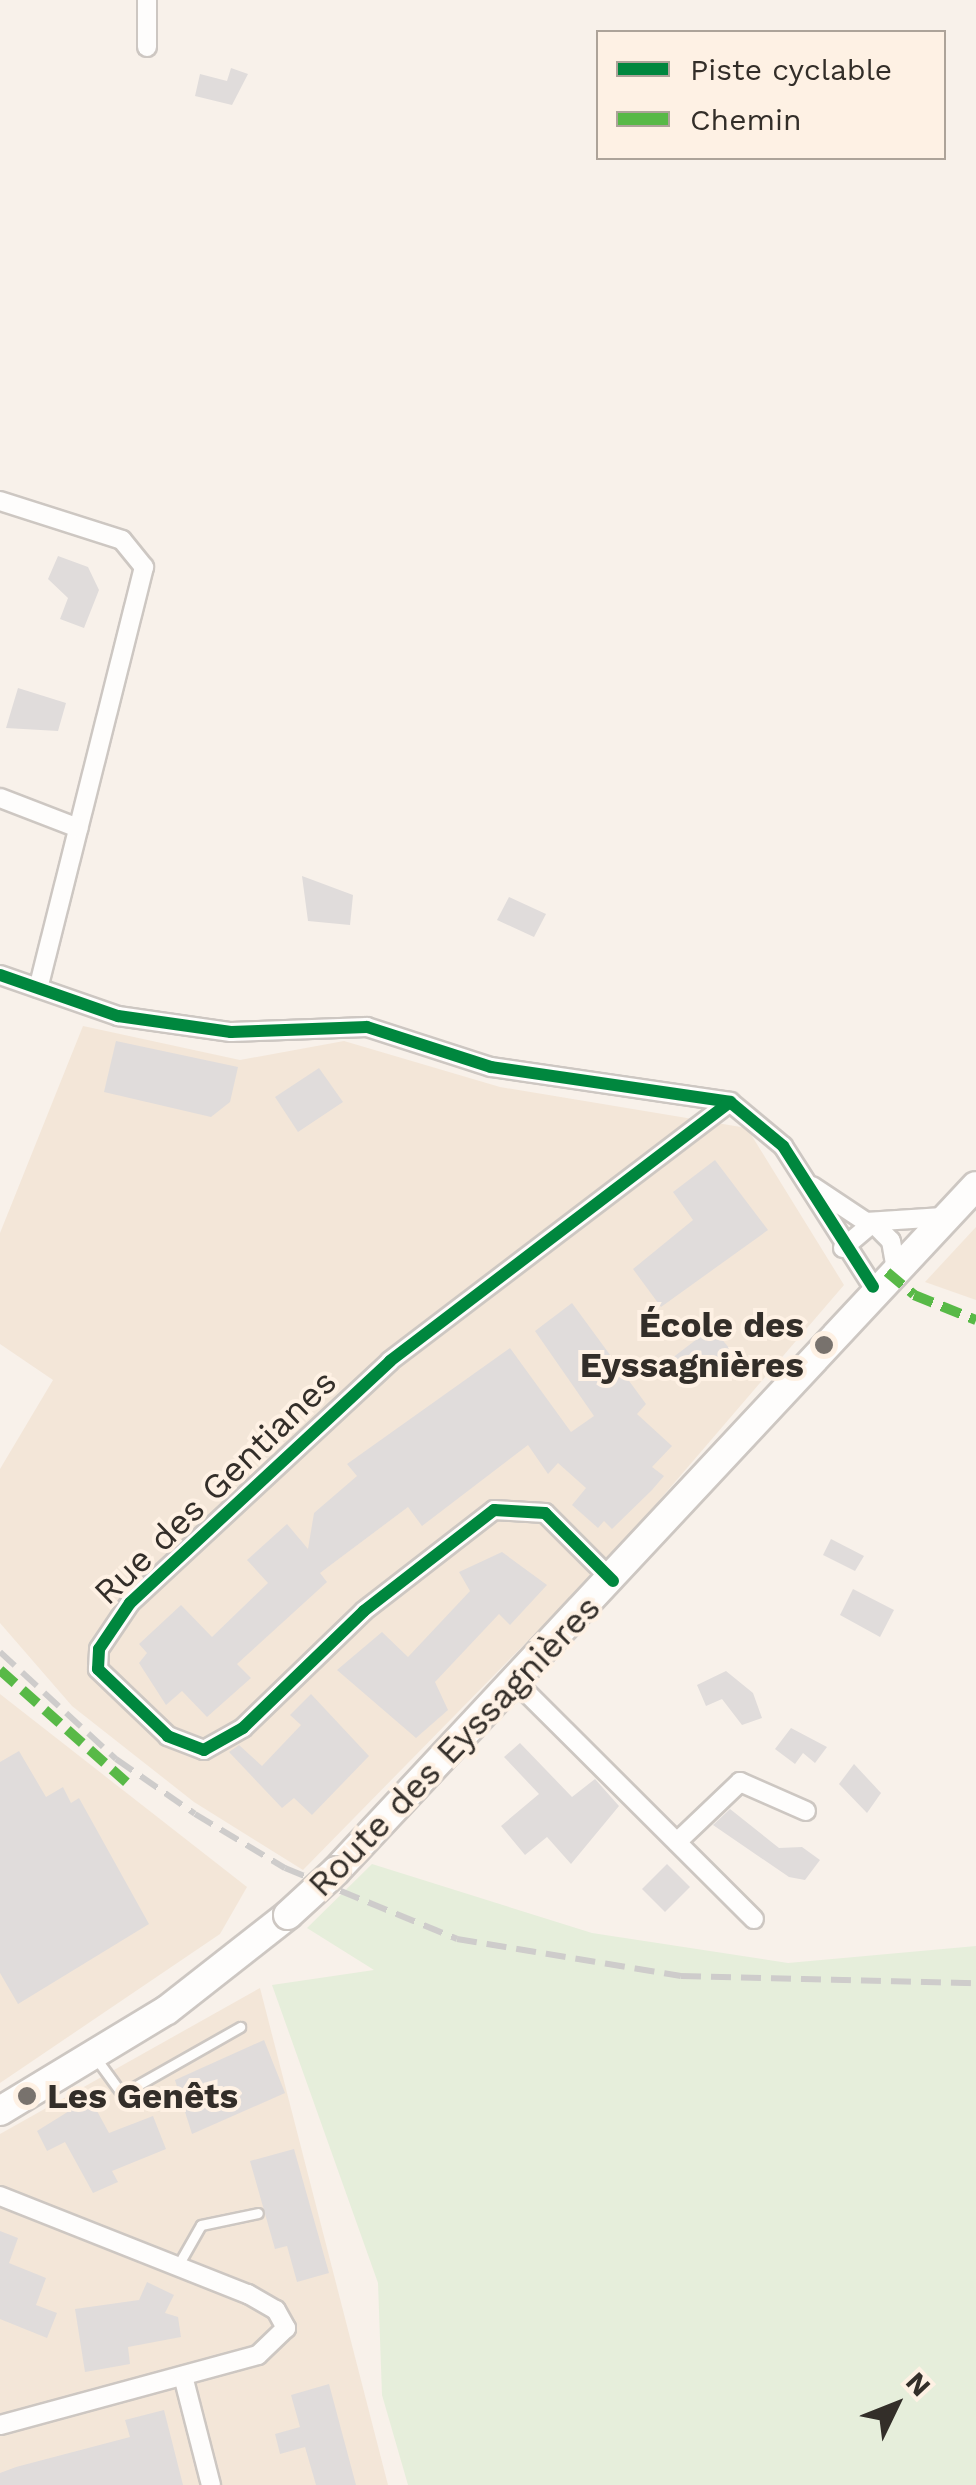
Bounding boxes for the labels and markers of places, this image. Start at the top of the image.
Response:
place label: École des Eyssagnières [580,1304,804,1386]
marker: École des Eyssagnières [813,1334,835,1356]
place label: Les Genêts [47,2075,238,2117]
marker: Les Genêts [16,2085,38,2107]

